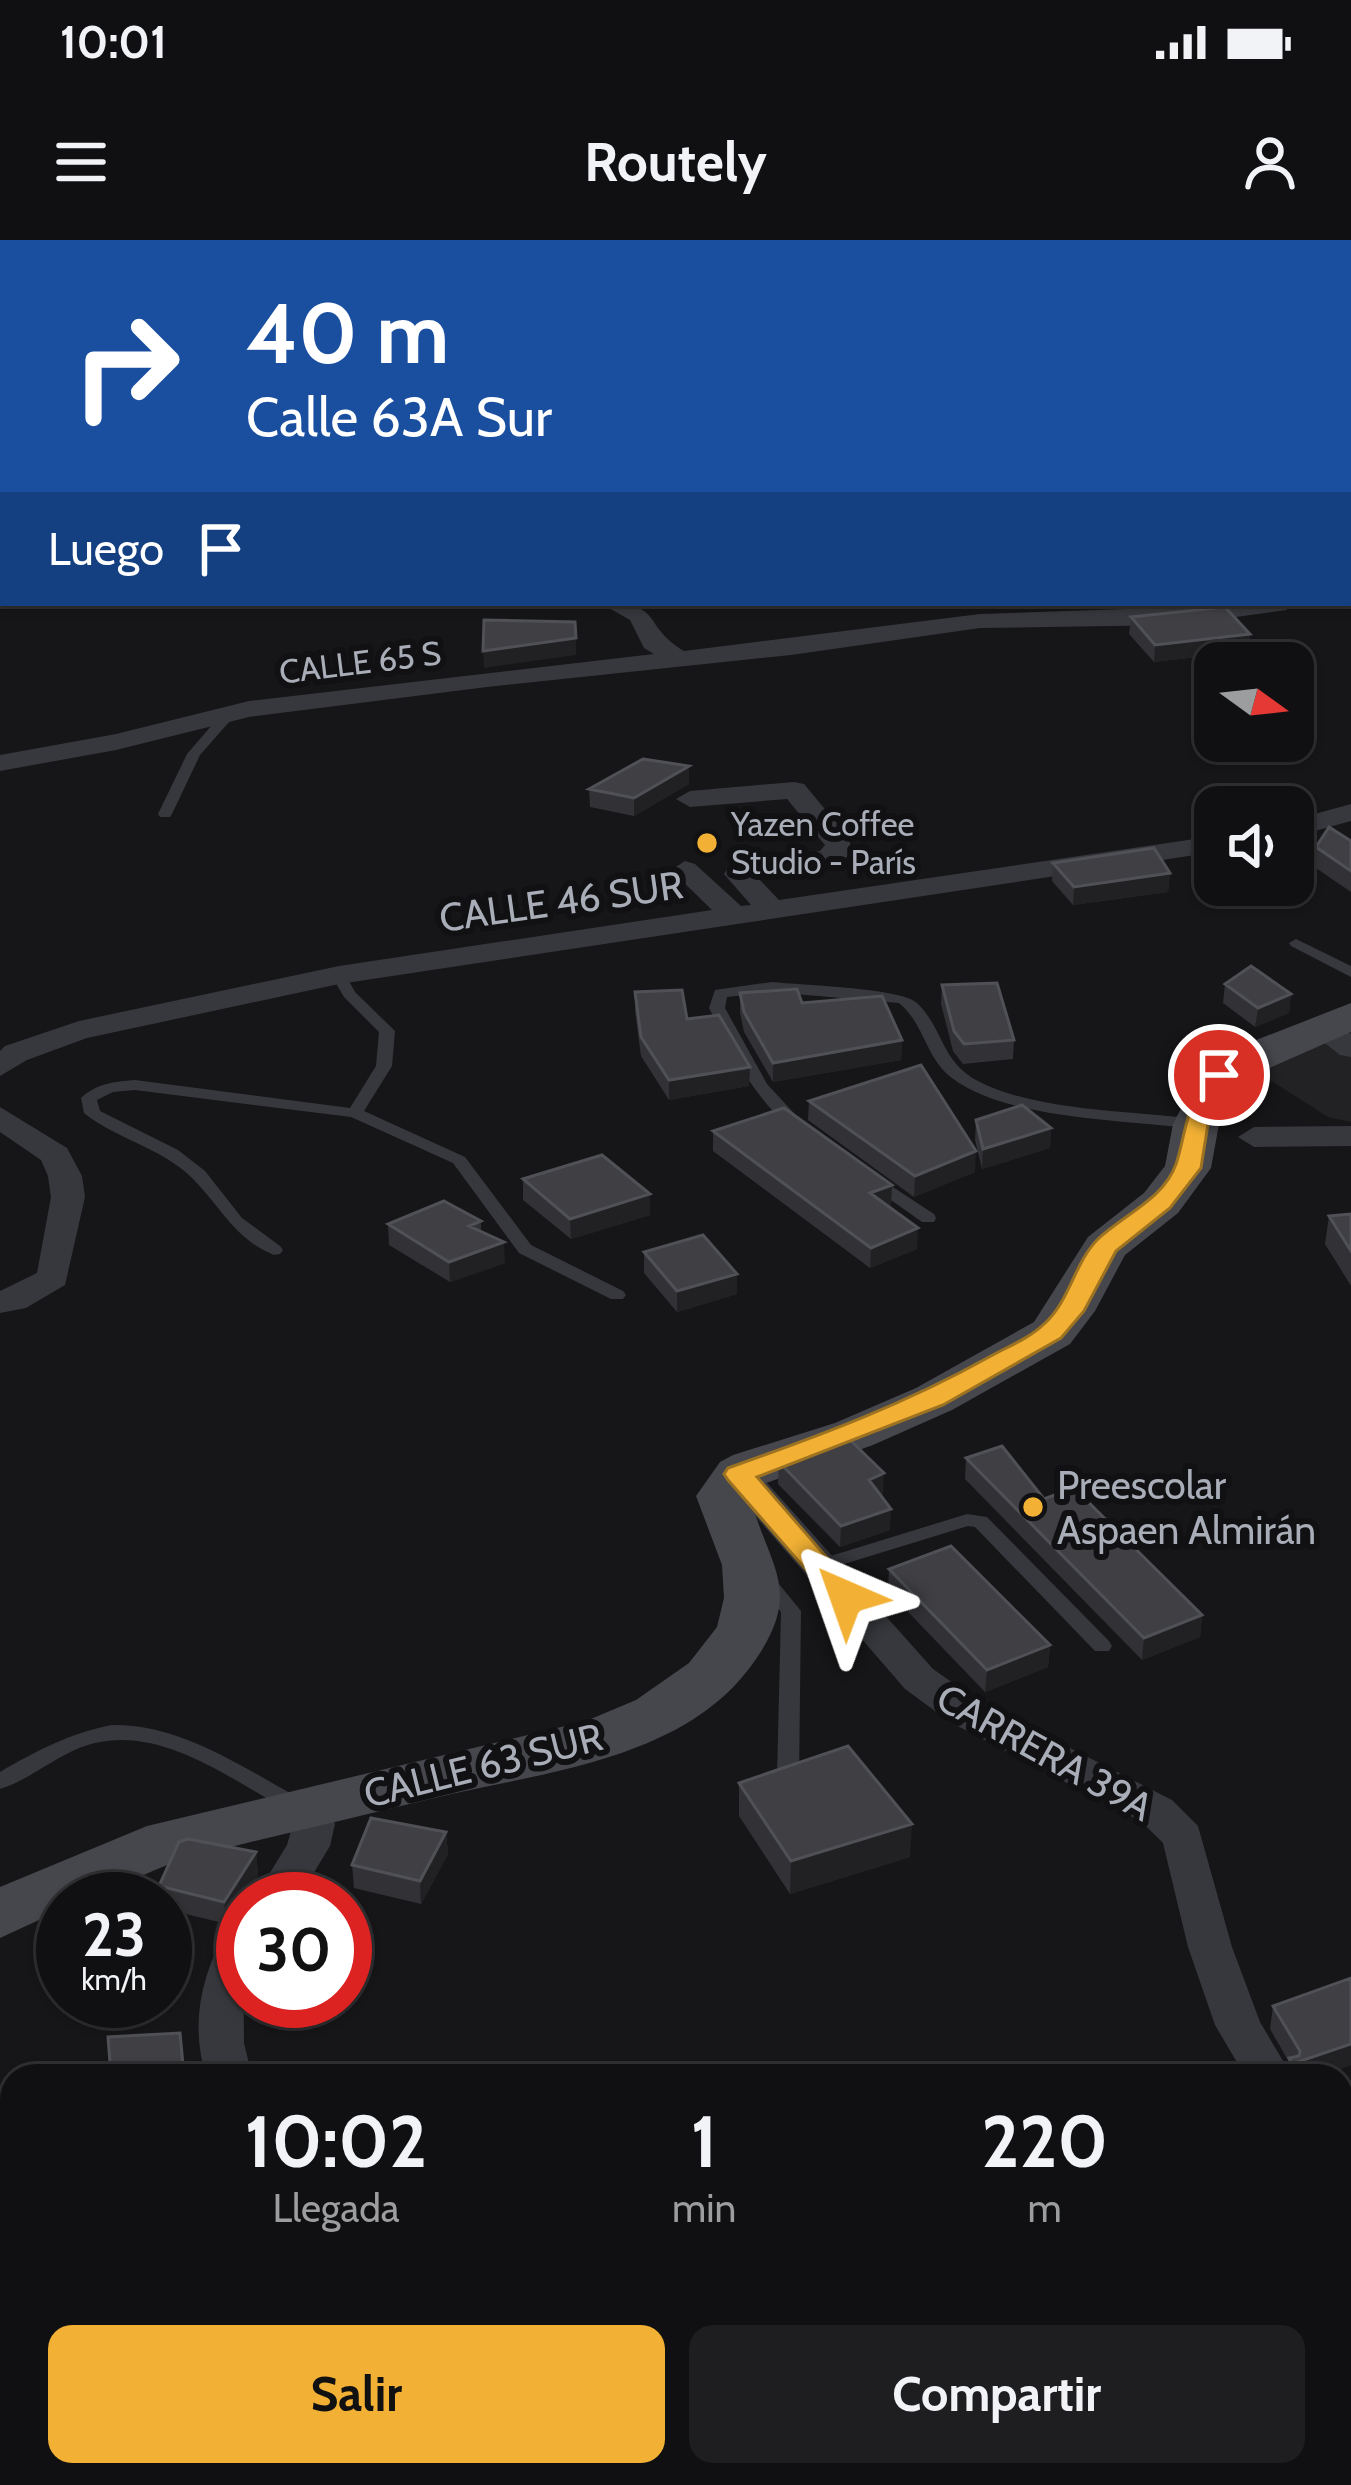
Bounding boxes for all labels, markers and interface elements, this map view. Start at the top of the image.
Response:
text: 10:01 [60,15,167,69]
icon: menu [48,129,114,195]
text: Routely [584,129,767,195]
icon: person [1237,129,1303,195]
text: 40 m [246,282,449,384]
icon: right [48,288,204,444]
text: Calle 63A Sur [246,384,552,450]
icon: arrive [188,516,254,582]
text: Luego [48,522,164,576]
street label: CALLE 65 S [277,632,443,692]
north arrow [1194,642,1314,762]
map controls [1194,642,1314,906]
button: sound [1194,786,1314,906]
place label: Yazen Coffee Studio - París [730,804,916,882]
marker: Yazen Coffee Studio - París [694,830,720,856]
street label: CALLE 46 SUR [436,860,686,942]
pin [1168,1024,1270,1126]
icon: arrive [1186,1042,1252,1108]
place label: Preescolar Aspaen Almirán [1057,1461,1316,1554]
marker: Preescolar Aspaen Almirán [1020,1494,1046,1520]
position arrow [783,1534,909,1660]
street label: CARRERA 39A [929,1673,1161,1831]
street label: CALLE 63 SUR [359,1712,607,1818]
speed limit sign: 30 [216,1872,372,2028]
text: 23 [82,1898,146,1971]
text: km/h [81,1961,147,1998]
text: 10:02 [245,2098,427,2185]
text: 1 [691,2098,717,2185]
text: 220 [981,2098,1108,2185]
text: Llegada [272,2184,400,2232]
text: min [672,2184,736,2232]
text: m [1028,2184,1062,2232]
button: Salir [48,2325,665,2463]
button: Compartir [689,2325,1305,2463]

